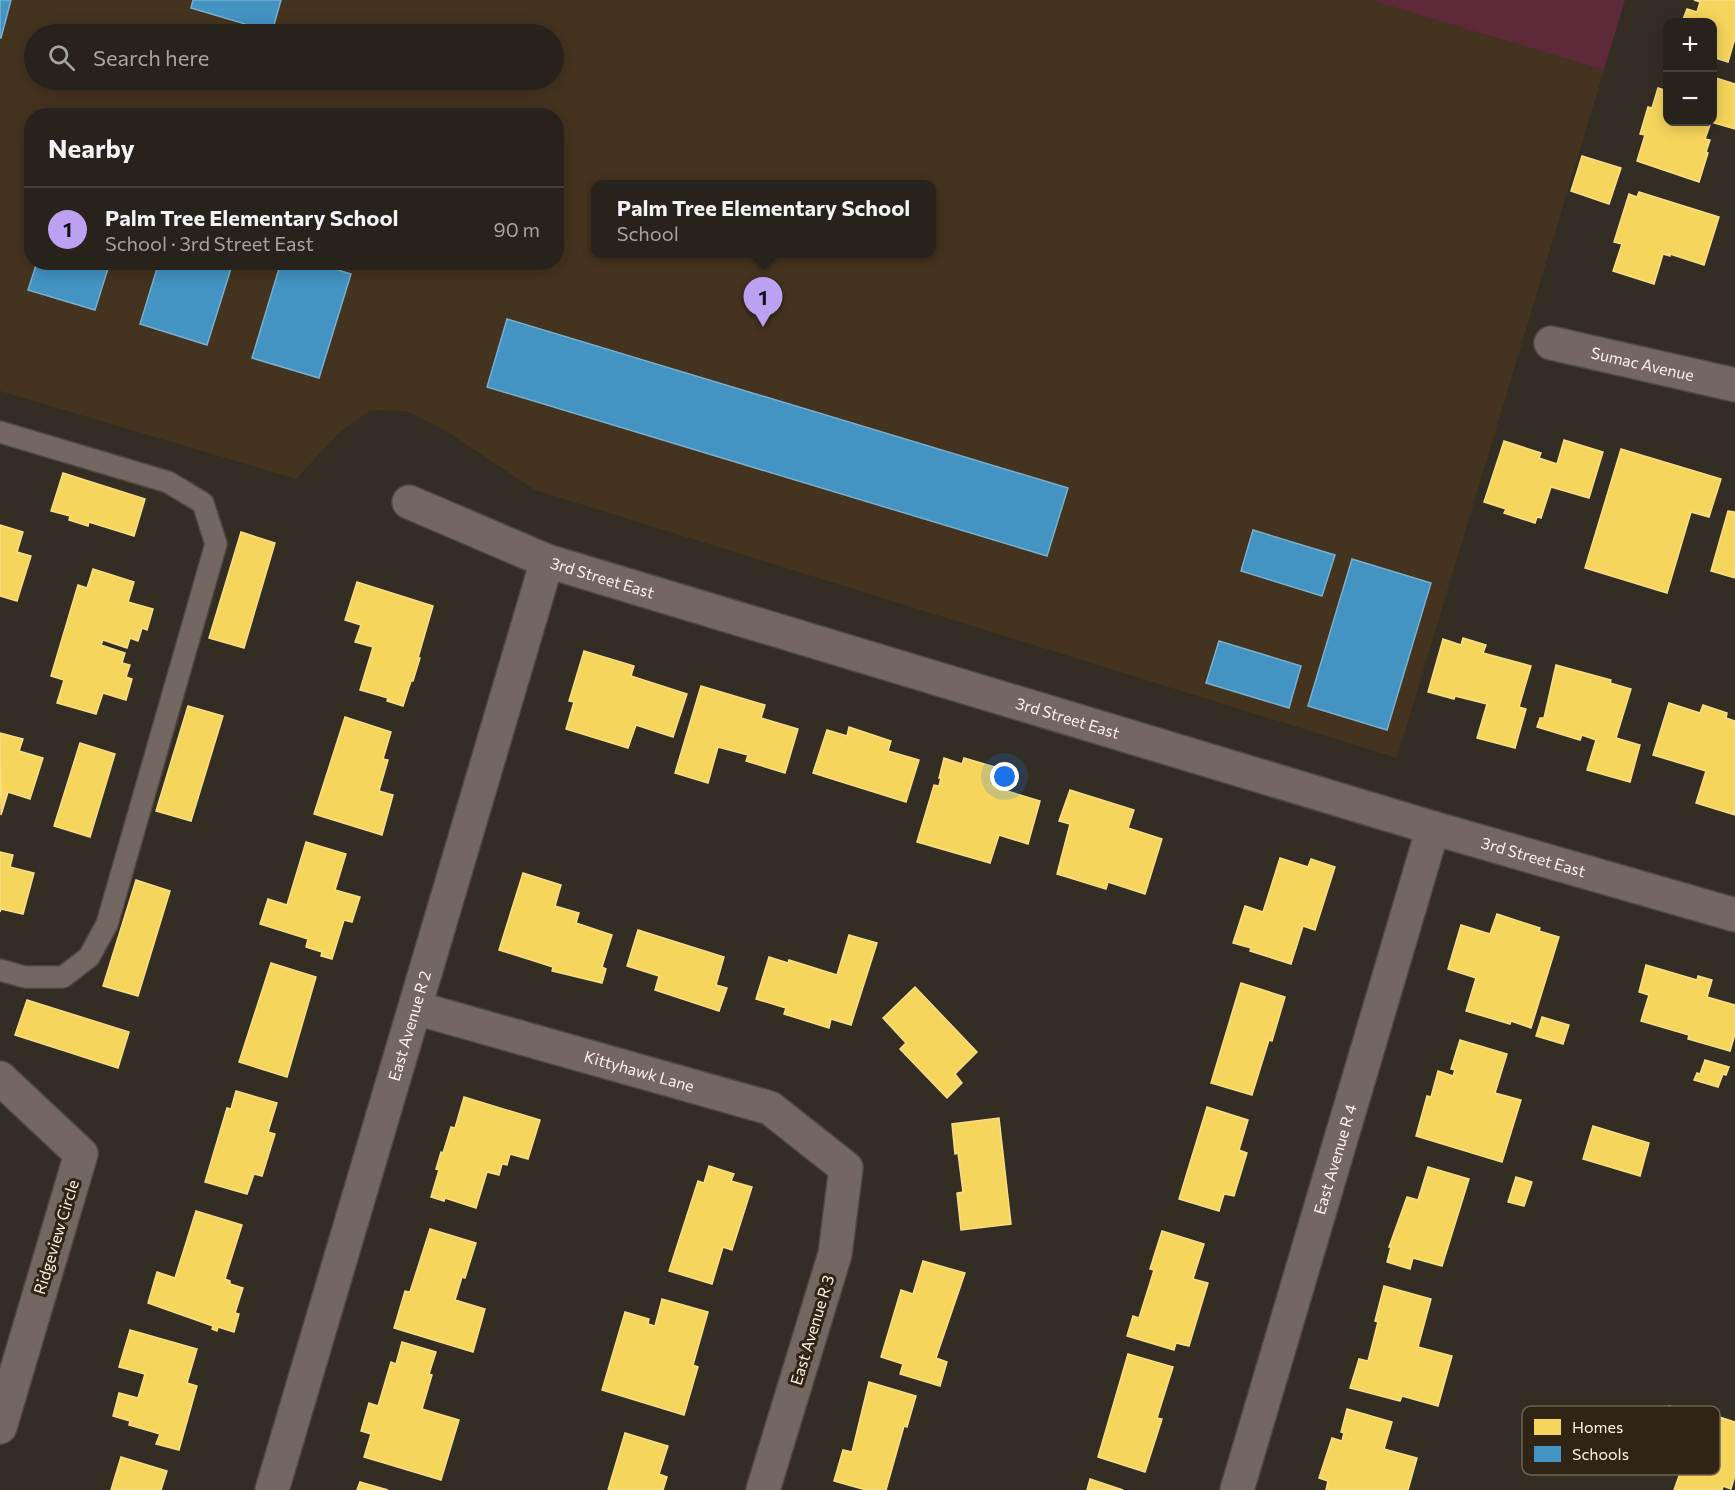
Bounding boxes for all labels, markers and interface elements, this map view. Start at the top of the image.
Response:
map controls [1663,18,1717,126]
button: + [1663,18,1717,72]
search box [24,24,564,90]
icon: search [45,41,78,74]
text: Search here [93,44,209,71]
button: − [1663,72,1717,126]
text: Nearby [48,132,135,163]
popup [591,180,936,258]
text: Palm Tree Elementary School [617,194,910,221]
text: Palm Tree Elementary School [105,204,399,231]
text: 1 [63,217,72,241]
text: 90 m [494,217,540,241]
text: School [617,221,679,245]
text: School · 3rd Street East [105,231,314,255]
pin: 1 [744,278,783,327]
street label: Sumac Avenue [1589,342,1696,384]
street label: 3rd Street East [548,553,657,602]
street label: 3rd Street East [1014,693,1123,742]
your location [990,762,1019,791]
street label: 3rd Street East [1479,832,1588,881]
street label: East Avenue R 2 [384,968,434,1083]
street label: Kittyhawk Lane [582,1046,697,1095]
street label: East Avenue R 4 [1309,1101,1360,1217]
street label: Ridgeview Circle [29,1177,82,1296]
street label: East Avenue R 3 [786,1273,837,1387]
legend [1522,1406,1720,1475]
text: Homes [1572,1417,1623,1436]
text: Schools [1572,1444,1629,1463]

